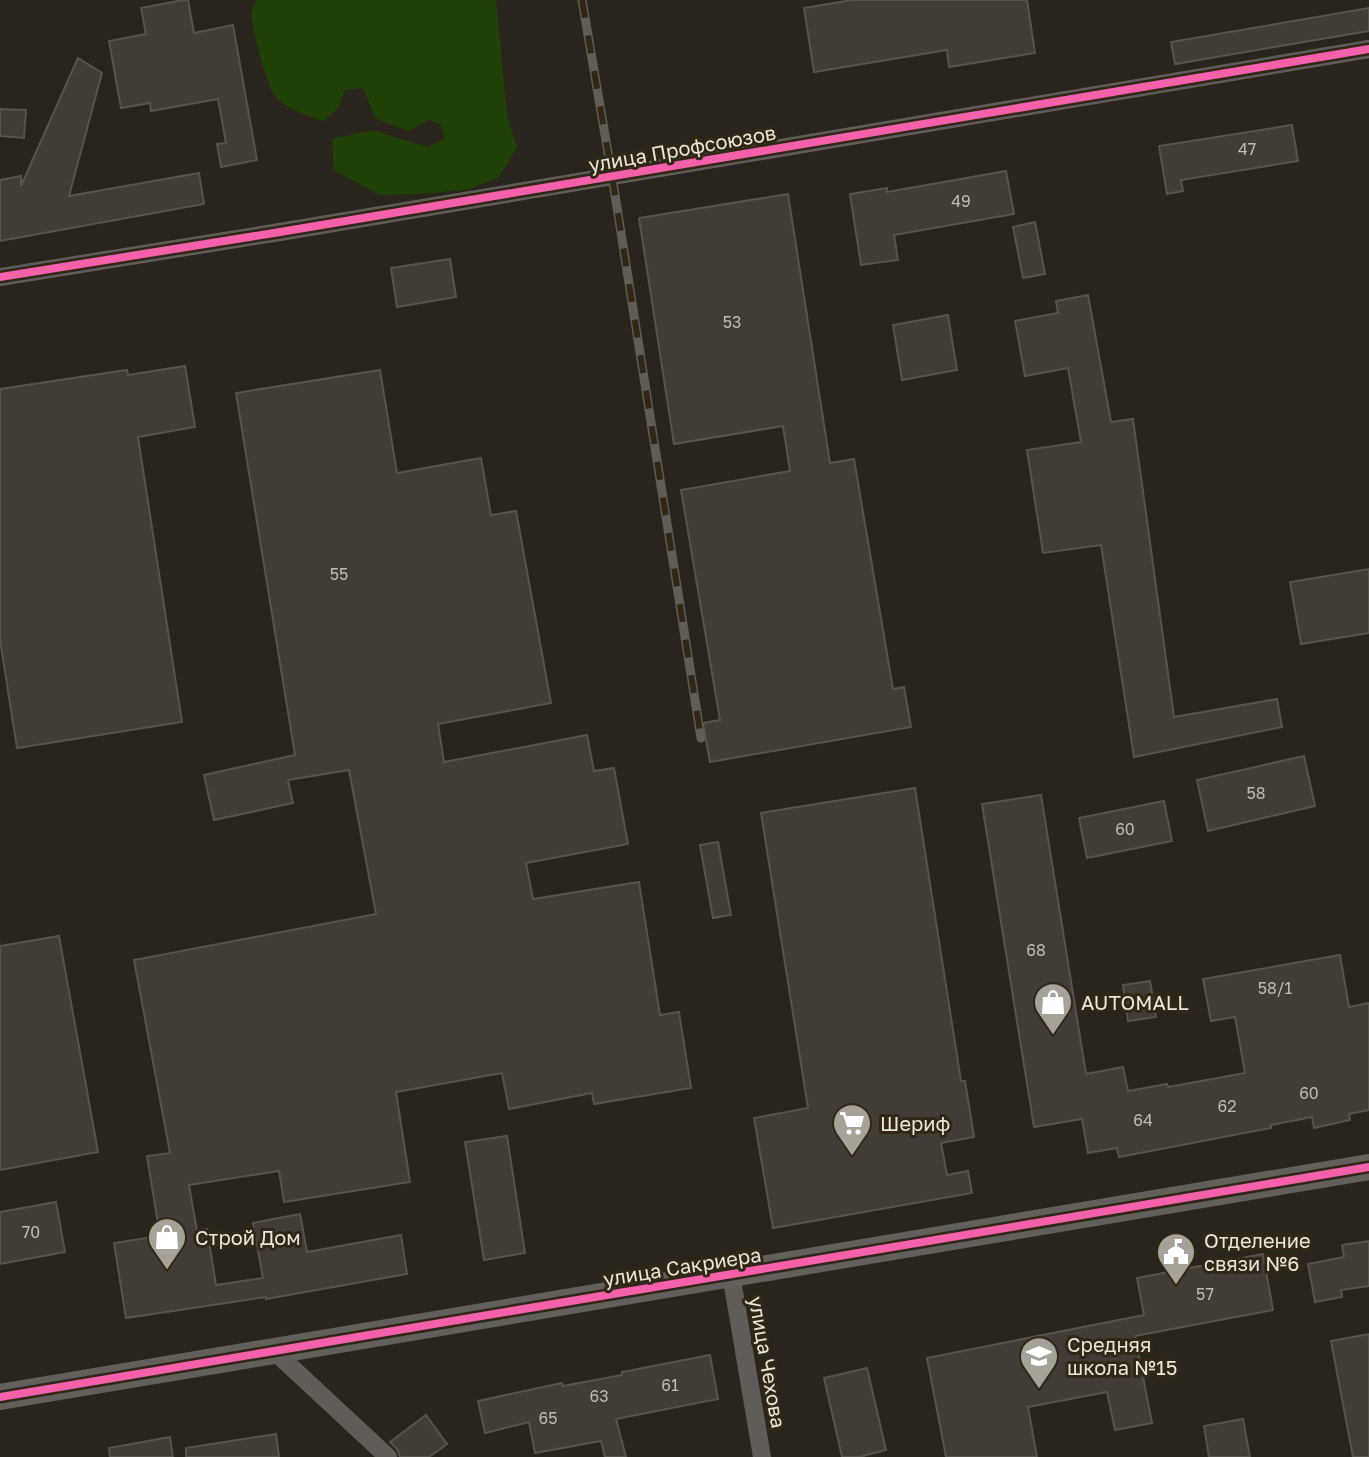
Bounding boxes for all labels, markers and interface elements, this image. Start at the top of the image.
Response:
street label: улица Профсоюзов [586,120,778,176]
house number: 47 [1238,139,1256,159]
house number: 49 [951,191,971,211]
house number: 53 [723,312,741,332]
house number: 55 [330,564,348,584]
house number: 58 [1246,783,1266,803]
house number: 60 [1115,819,1135,839]
house number: 68 [1026,940,1046,960]
house number: 58/1 [1258,978,1292,998]
shop icon: AUTOMALL [1032,981,1074,1036]
place label: AUTOMALL [1081,990,1189,1014]
house number: 60 [1299,1083,1319,1103]
house number: 62 [1218,1096,1236,1116]
supermarket icon: Шериф [831,1102,873,1157]
house number: 64 [1133,1110,1153,1130]
place label: Шериф [880,1111,950,1135]
shop icon: Строй Дом [146,1216,188,1271]
house number: 70 [22,1222,40,1242]
place label: Строй Дом [195,1225,301,1249]
place label: Отделение связи №6 [1204,1228,1311,1275]
public building icon: Отделение связи №6 [1155,1231,1197,1286]
street label: улица Сакриера [601,1242,763,1290]
house number: 57 [1196,1284,1214,1304]
street label: улица Чехова [745,1294,791,1430]
place label: Средняя школа №15 [1067,1332,1177,1379]
school or university icon: Средняя школа №15 [1018,1335,1060,1390]
house number: 61 [661,1375,679,1395]
house number: 63 [589,1386,609,1406]
house number: 65 [539,1408,557,1428]

